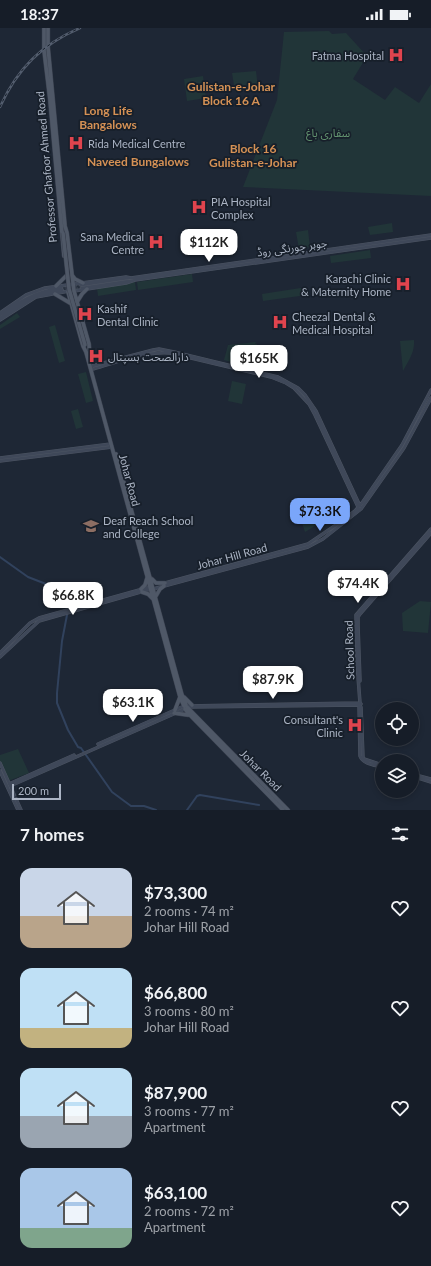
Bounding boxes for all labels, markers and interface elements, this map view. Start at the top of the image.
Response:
text: 18:37 [20,5,59,23]
hospital icon: Fatma Hospital [387,46,405,64]
place label: Fatma Hospital [312,49,384,62]
district label: Gulistan-e-Johar Block 16 A [187,79,275,108]
street label: Professor Ghafoor Ahmed Road [33,91,59,243]
district label: Long Life Bangalows [79,103,137,132]
park label: سفاری باغ [306,126,350,141]
hospital icon: Rida Medical Centre [67,134,85,152]
place label: Rida Medical Centre [88,137,186,150]
district label: Block 16 Gulistan-e-Johar [209,141,297,170]
district label: Naveed Bungalows [87,154,189,169]
place label: PIA Hospital Complex [211,195,271,221]
hospital icon: PIA Hospital Complex [190,198,208,216]
pin: $112K [181,229,237,263]
place label: Sana Medical Centre [80,230,144,256]
hospital icon: Sana Medical Centre [147,233,165,251]
text: $112K [189,234,229,250]
street label: جوہر چورنگی روڈ [256,236,329,260]
place label: Karachi Clinic & Maternity Home [301,272,391,298]
hospital icon: Karachi Clinic & Maternity Home [394,275,412,293]
place label: Kashif Dental Clinic [97,302,159,328]
hospital icon: Kashif Dental Clinic [76,305,94,323]
place label: Cheezal Dental & Medical Hospital [292,310,376,336]
hospital icon: Cheezal Dental & Medical Hospital [271,313,289,331]
pin: $165K [231,345,287,379]
hospital icon: دارالصحت ہسپتال [87,347,105,365]
place label: دارالصحت ہسپتال [108,350,189,365]
text: $165K [239,350,279,366]
street label: Johar Road [117,453,143,507]
pin: $73.3K [287,498,353,532]
text: $73.3K [299,503,341,519]
place label: Deaf Reach School and College [103,514,193,540]
school or university icon: Deaf Reach School and College [82,517,100,535]
street label: Johar Hill Road [195,540,269,572]
pin: $74.4K [325,570,391,604]
text: $74.4K [337,575,379,591]
pin: $66.8K [40,582,106,616]
text: $66.8K [52,587,94,603]
street label: School Road [341,620,357,680]
pin: $87.9K [240,666,306,700]
text: $87.9K [252,671,294,687]
pin: $63.1K [100,689,166,723]
text: $63.1K [112,694,154,710]
map controls [375,702,419,798]
button: locate [375,702,419,746]
place label: Consultant's Clinic [284,713,343,739]
hospital icon: Consultant's Clinic [346,716,364,734]
street label: Johar Road [238,747,284,793]
button: layers [375,754,419,798]
scale bar [12,782,61,801]
text: 200 m [18,784,49,797]
icon: filters [389,823,411,845]
text: 7 homes [20,824,84,845]
text: $73,300 [144,882,207,903]
icon: home [52,884,100,932]
icon: heart [389,897,411,919]
text: 2 rooms · 74 m² [144,903,234,919]
text: Johar Hill Road [144,919,229,935]
text: $66,800 [144,982,207,1003]
icon: home [52,984,100,1032]
icon: heart [389,997,411,1019]
text: 3 rooms · 80 m² [144,1003,234,1019]
text: Johar Hill Road [144,1019,229,1035]
text: $87,900 [144,1082,207,1103]
icon: home [52,1084,100,1132]
icon: heart [389,1097,411,1119]
text: 3 rooms · 77 m² [144,1103,234,1119]
text: Apartment [144,1119,205,1135]
text: $63,100 [144,1182,207,1203]
icon: home [52,1184,100,1232]
icon: heart [389,1197,411,1219]
text: 2 rooms · 72 m² [144,1203,234,1219]
text: Apartment [144,1219,205,1235]

